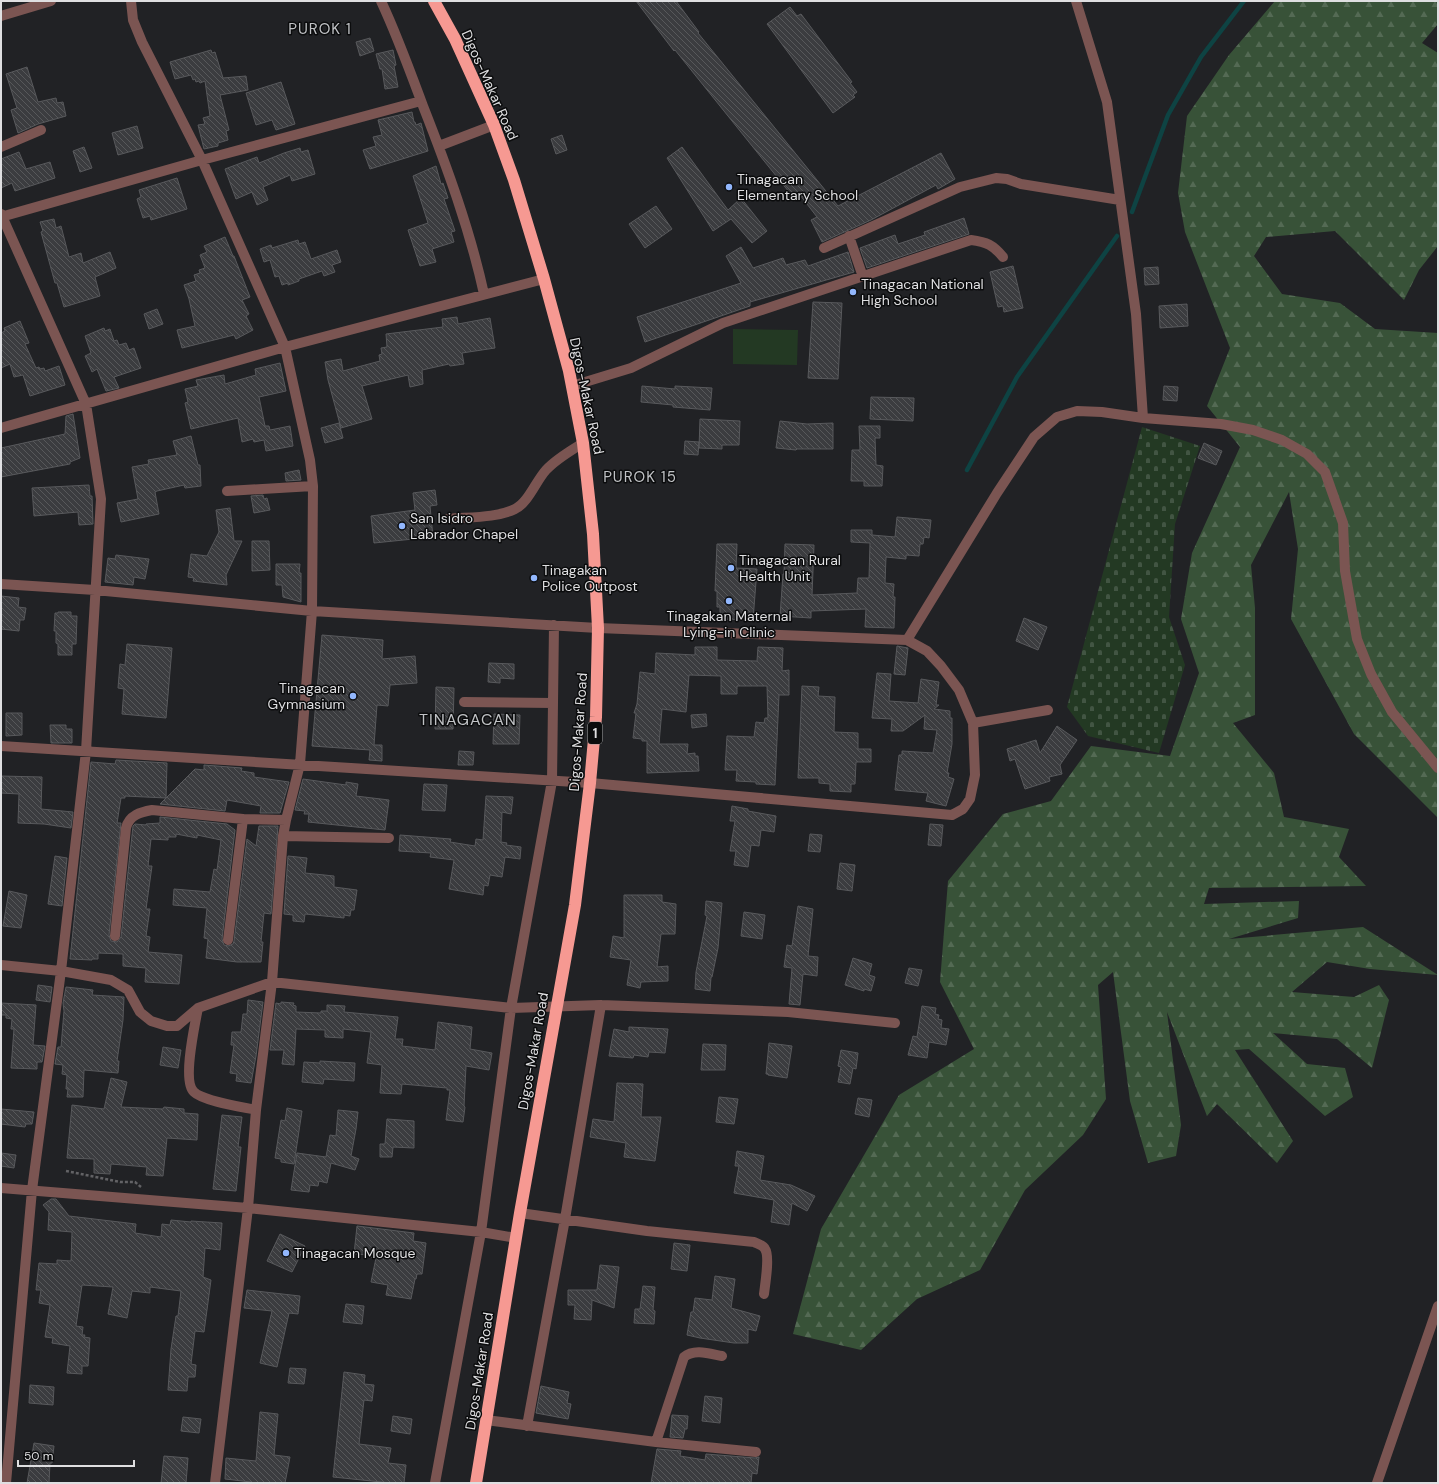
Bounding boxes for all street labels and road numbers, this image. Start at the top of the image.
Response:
street label: Digos-Makar Road [458,27,522,143]
street label: Digos-Makar Road [566,336,608,456]
street label: Digos-Makar Road [565,672,591,792]
road number: 1 [588,722,602,744]
street label: Digos-Makar Road [514,991,552,1111]
street label: Digos-Makar Road [461,1311,497,1431]

